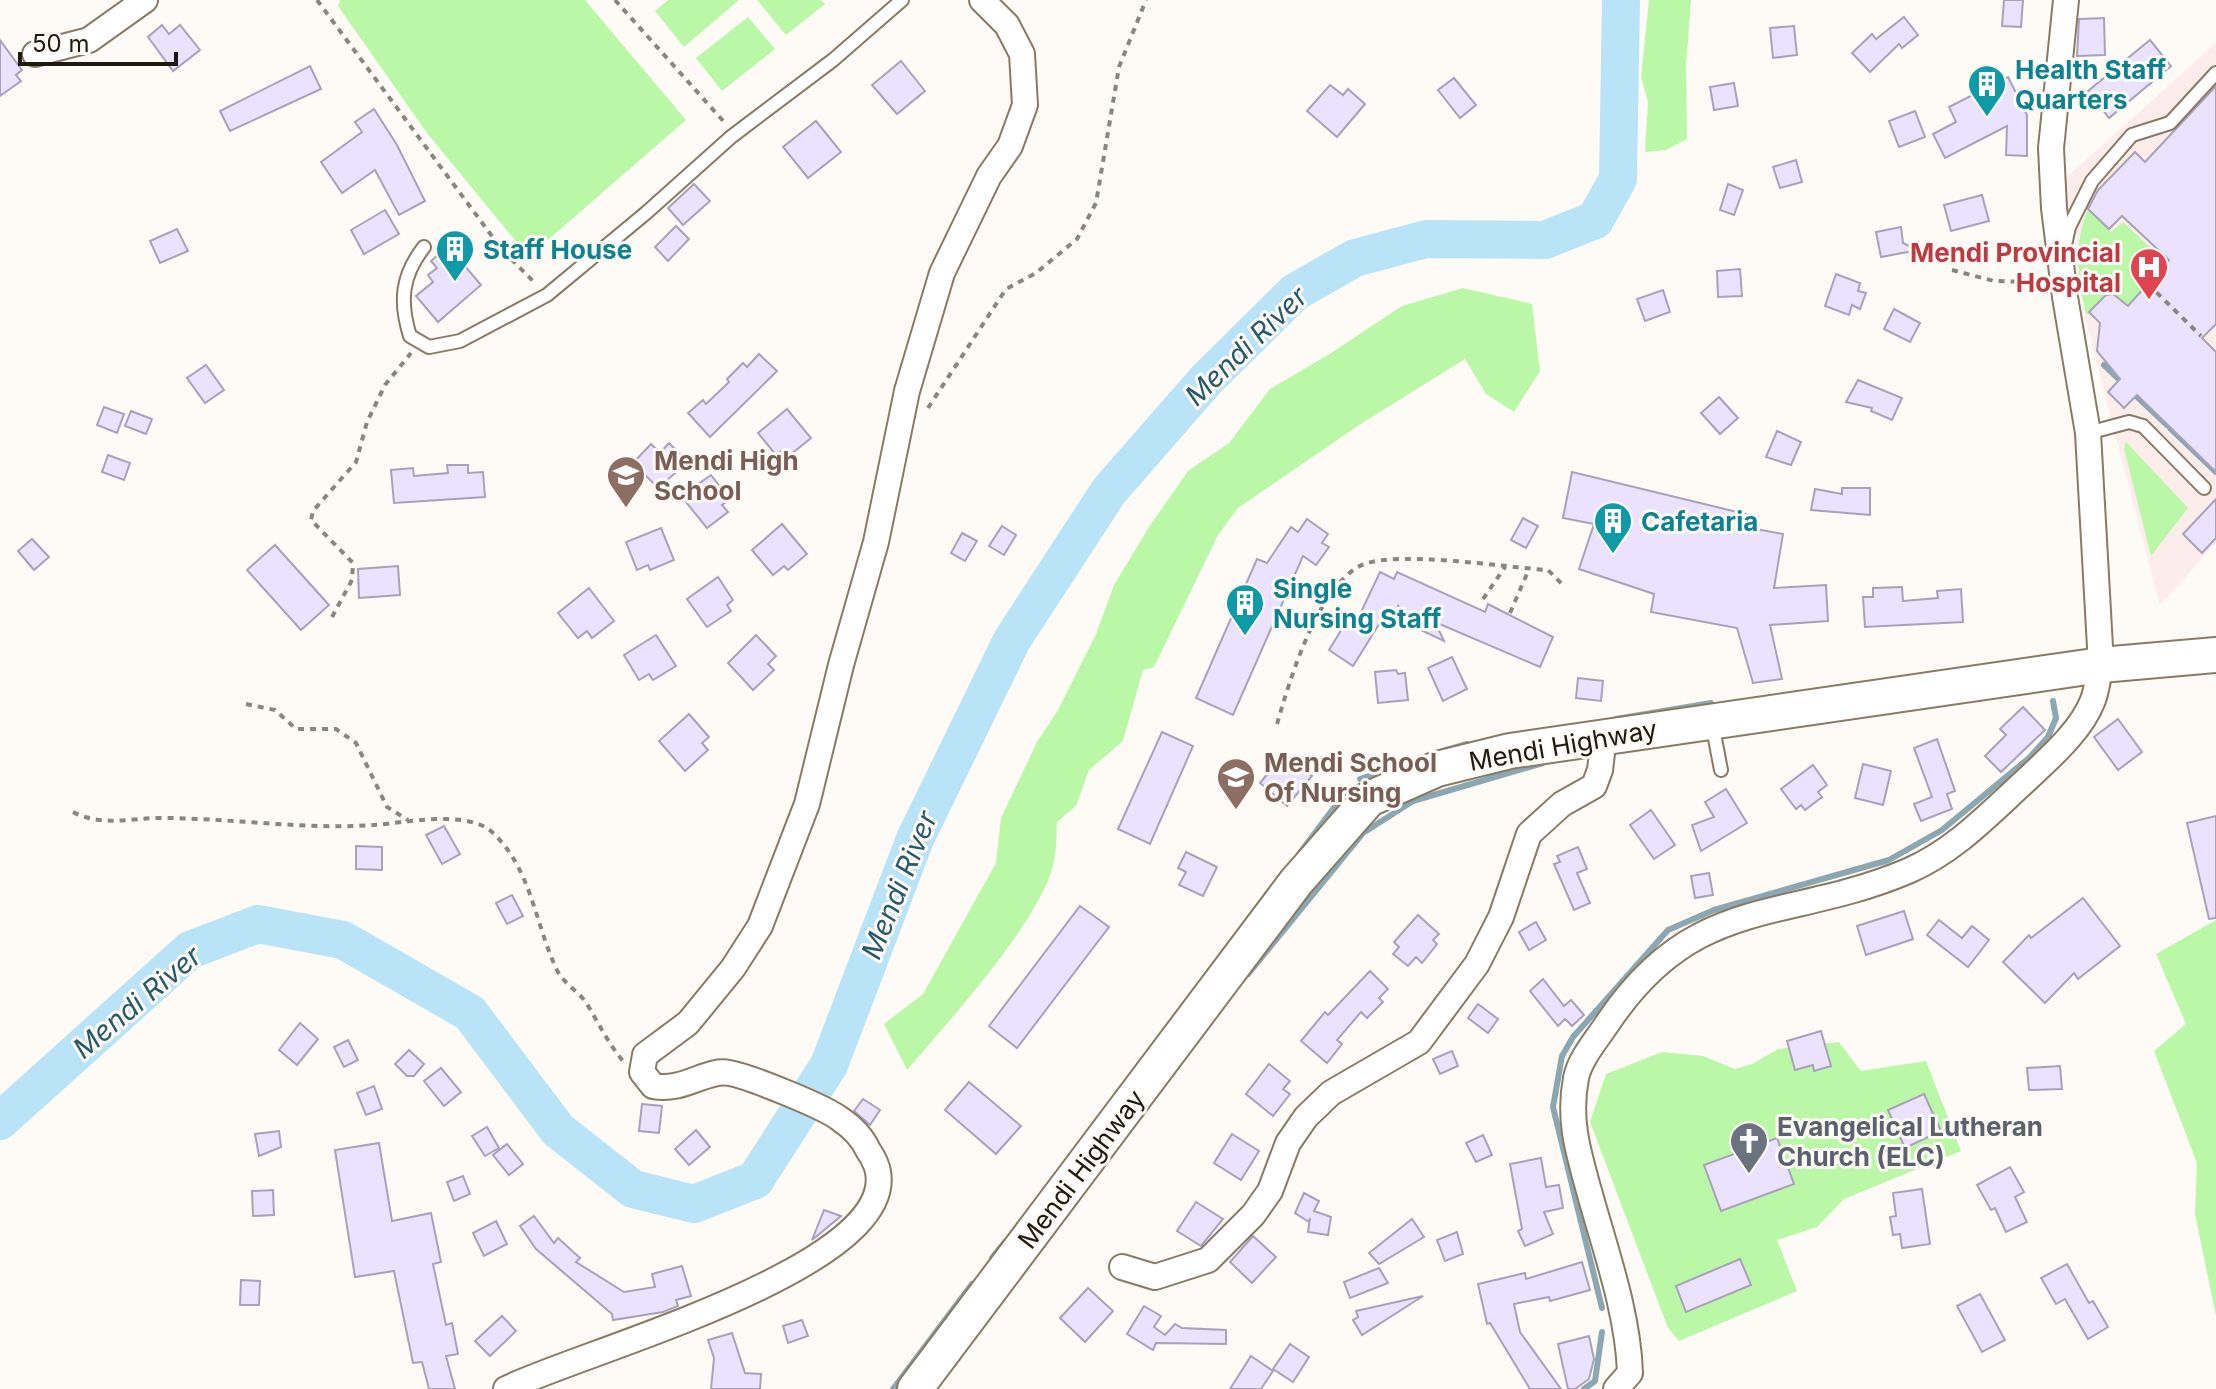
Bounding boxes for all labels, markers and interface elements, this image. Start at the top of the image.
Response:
scale bar [20,16,176,66]
text: 50 m [32,29,90,58]
place label: Health Staff Quarters [2015,54,2167,115]
building icon: Health Staff Quarters [1966,63,2008,118]
building icon: Staff House [434,228,476,283]
place label: Staff House [483,234,632,265]
place label: Mendi Provincial Hospital [1910,237,2121,298]
hospital icon: Mendi Provincial Hospital [2128,246,2170,301]
water label: Mendi River [1178,278,1315,413]
place label: Mendi High School [654,445,799,506]
school or university icon: Mendi High School [605,454,647,509]
building icon: Cafetaria [1592,500,1634,555]
place label: Cafetaria [1641,506,1758,537]
place label: Single Nursing Staff [1273,573,1442,634]
building icon: Single Nursing Staff [1224,582,1266,637]
street label: Mendi Highway [1466,713,1660,777]
place label: Mendi School Of Nursing [1264,747,1437,808]
school or university icon: Mendi School Of Nursing [1215,756,1257,811]
water label: Mendi River [854,805,945,964]
water label: Mendi River [66,938,209,1065]
street label: Mendi Highway [1011,1084,1151,1254]
place label: Evangelical Lutheran Church (ELC) [1777,1111,2043,1172]
church icon: Evangelical Lutheran Church (ELC) [1728,1120,1770,1175]

